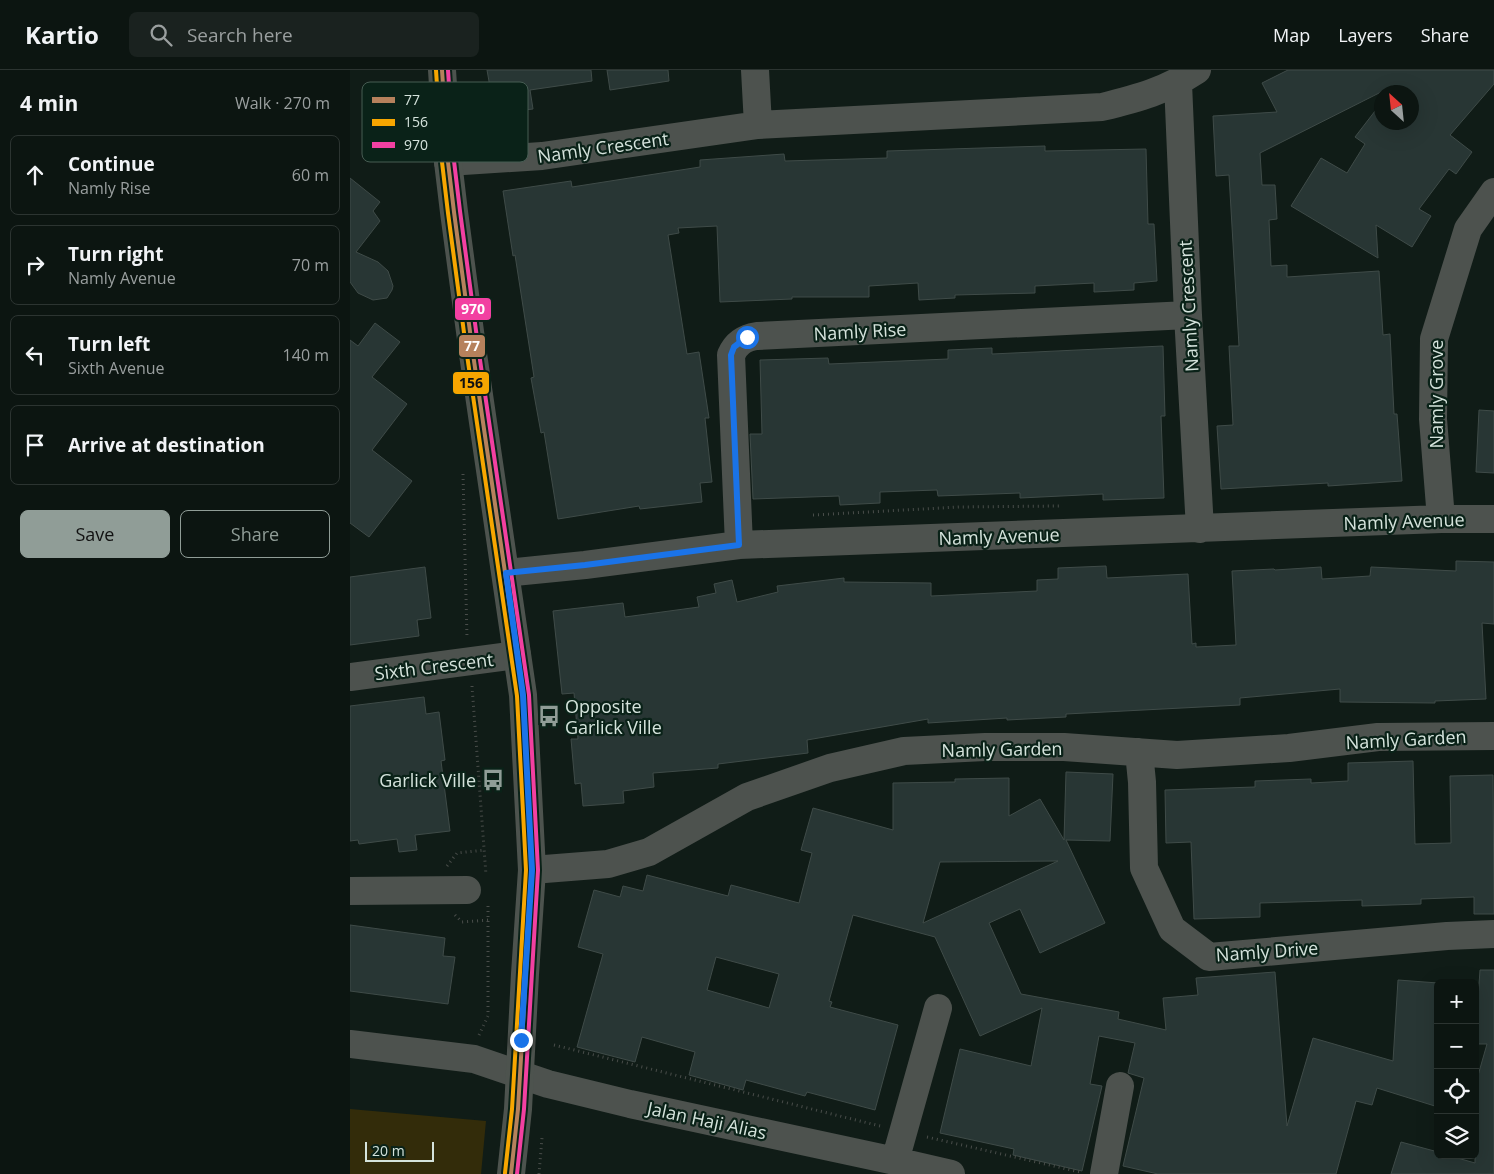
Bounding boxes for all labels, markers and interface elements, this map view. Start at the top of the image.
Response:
search box [129,12,479,57]
text: Kartio [25,18,99,51]
icon: search [147,21,175,49]
text: Search here [187,22,293,48]
text: Map [1273,23,1310,47]
text: Layers [1338,23,1393,47]
text: Share [1421,23,1469,47]
legend [362,82,528,162]
north arrow [1374,85,1419,130]
text: 4 min [20,89,78,117]
text: 77 [404,90,420,109]
text: Walk · 270 m [235,92,330,114]
text: 156 [404,112,428,131]
street label: Namly Crescent [536,126,670,168]
text: 970 [404,135,428,154]
text: Continue [68,151,155,177]
icon: ahead [21,161,49,189]
text: 60 m [292,164,329,186]
text: Namly Rise [68,177,150,199]
street label: Namly Crescent [1173,239,1203,373]
text: Turn right [68,241,163,267]
icon: right [21,251,49,279]
text: 70 m [292,254,329,276]
text: Namly Avenue [68,267,176,289]
line badge: 970 [454,297,492,321]
text: 970 [461,299,485,318]
street label: Namly Rise [813,317,907,345]
route start [736,326,759,349]
text: Turn left [68,331,150,357]
line badge: 77 [458,334,486,358]
text: 77 [464,336,480,355]
street label: Namly Grove [1424,340,1448,448]
icon: left [21,341,49,369]
text: 140 m [283,344,329,366]
text: Sixth Avenue [68,357,165,379]
line badge: 156 [452,371,490,395]
text: 156 [459,373,483,392]
icon: arrive [21,431,49,459]
text: Arrive at destination [68,432,265,458]
street label: Namly Avenue [1343,507,1465,535]
button: Save [20,510,170,558]
button: Share [180,510,330,558]
street label: Namly Avenue [938,522,1060,550]
street label: Sixth Crescent [373,647,495,685]
place label: Opposite Garlick Ville [565,694,662,739]
bus stop icon: Opposite Garlick Ville [536,703,562,729]
street label: Namly Garden [1345,724,1467,754]
street label: Namly Garden [941,736,1063,762]
bus stop icon: Garlick Ville [480,767,506,793]
place label: Garlick Ville [379,768,476,792]
street label: Namly Drive [1215,935,1319,967]
map controls [1434,979,1479,1159]
button: + [1434,979,1479,1024]
button: − [1434,1024,1479,1069]
route end [510,1029,533,1052]
button: locate [1434,1069,1479,1114]
street label: Jalan Haji Alias [643,1095,769,1144]
button: layers [1434,1114,1479,1159]
scale bar [365,1139,434,1162]
text: 20 m [372,1141,405,1160]

